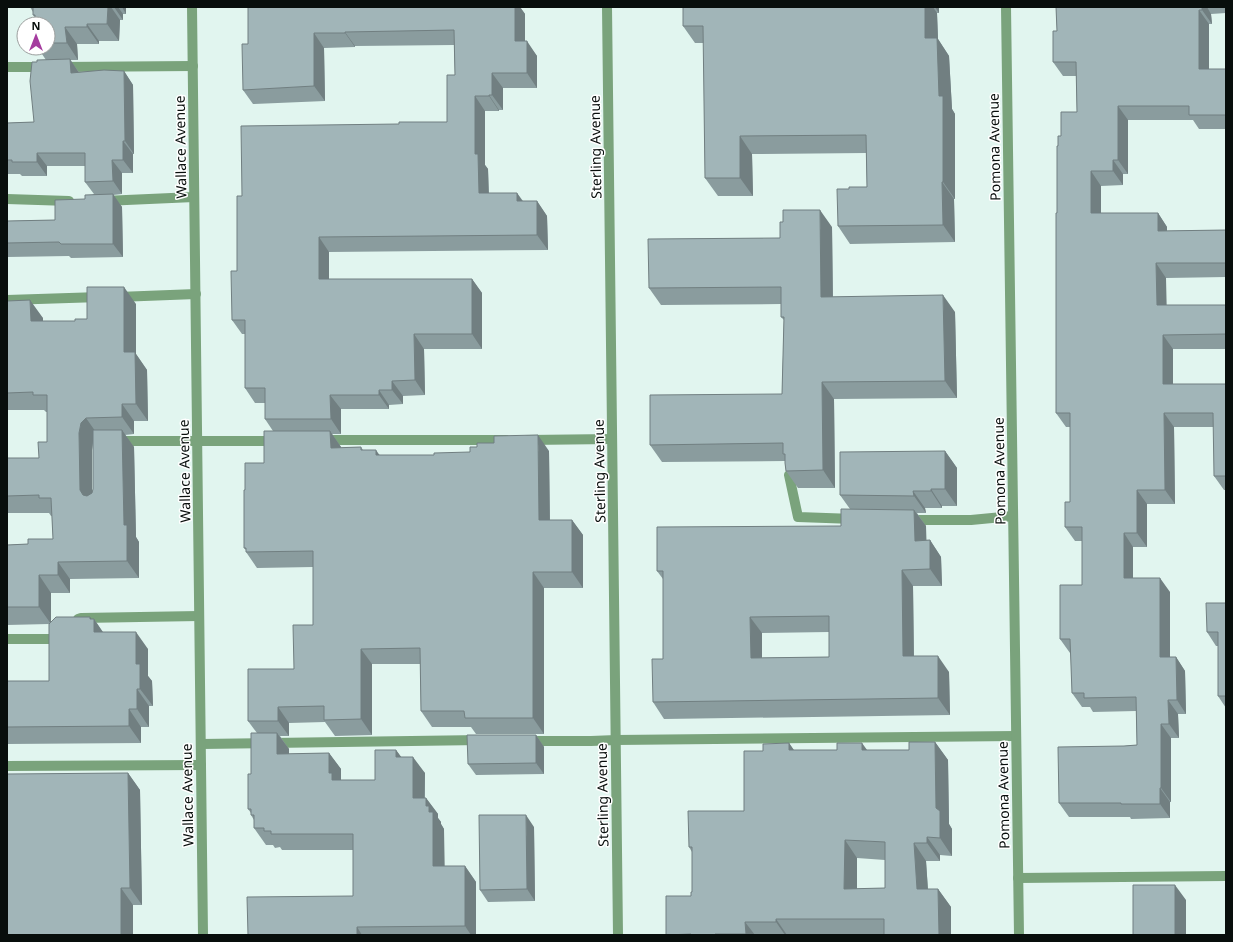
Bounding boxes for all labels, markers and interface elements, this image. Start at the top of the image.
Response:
north arrow [16,16,56,56]
text: N [32,18,40,33]
street label: Pomona Avenue [984,93,1004,201]
street label: Wallace Avenue [170,95,190,199]
street label: Sterling Avenue [585,95,605,199]
street label: Pomona Avenue [989,417,1009,525]
street label: Wallace Avenue [174,419,194,523]
street label: Sterling Avenue [589,419,609,523]
street label: Pomona Avenue [993,741,1013,849]
street label: Wallace Avenue [177,743,197,847]
street label: Sterling Avenue [592,743,612,847]

